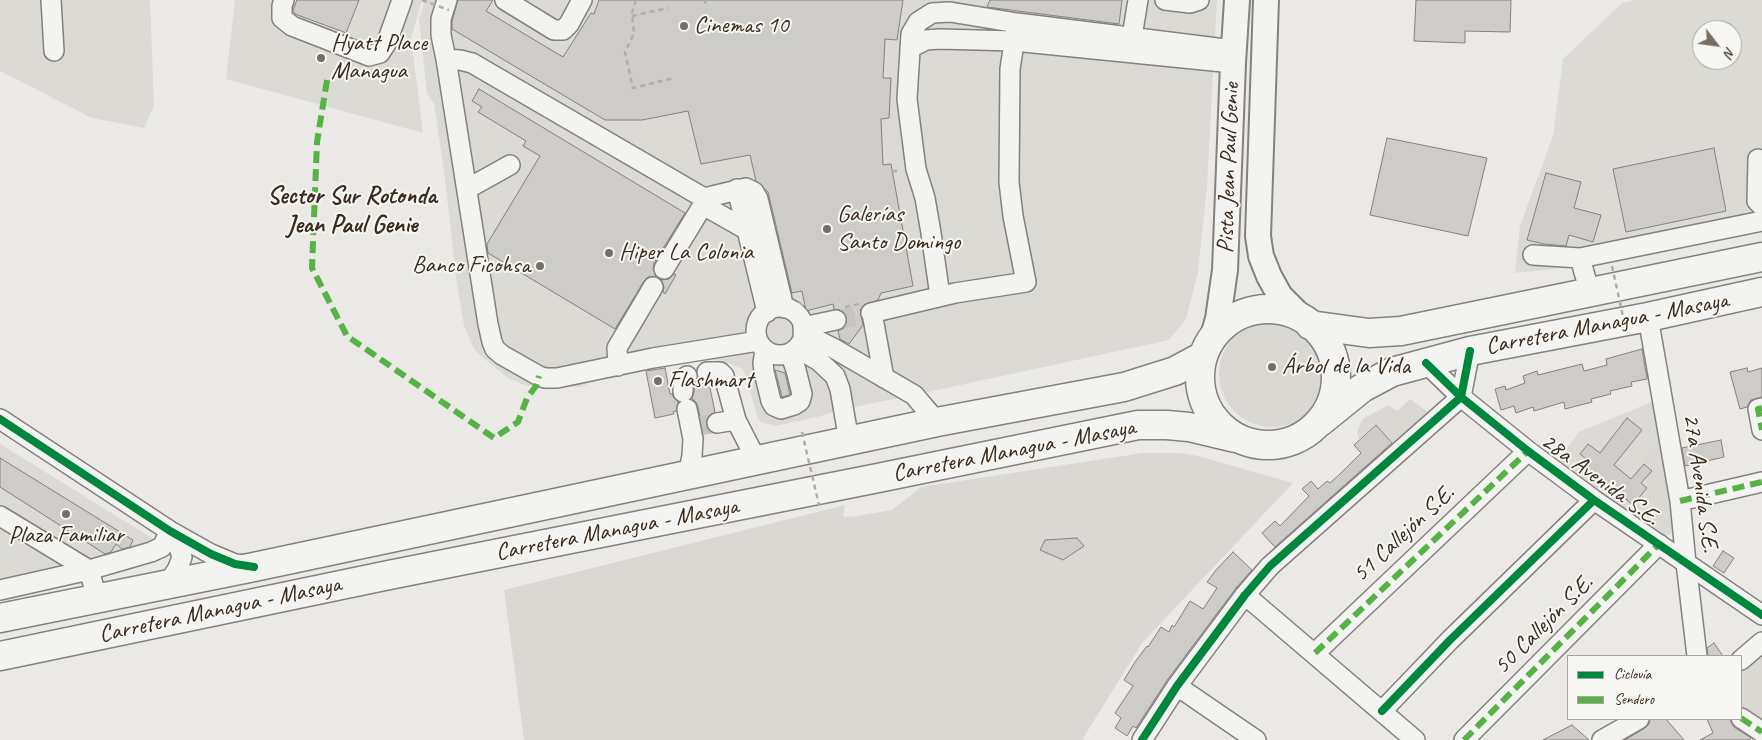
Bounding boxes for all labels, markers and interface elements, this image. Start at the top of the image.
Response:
place label: Cinemas 10 [694,12,789,40]
marker: Cinemas 10 [678,20,690,32]
north arrow [1692,20,1742,70]
place label: Hyatt Place Managua [331,30,427,86]
text: N [1720,44,1739,60]
marker: Hyatt Place Managua [315,52,327,64]
street label: Pista Jean Paul Genie [1212,82,1246,254]
district label: Sector Sur Rotonda Jean Paul Genie [267,181,437,240]
place label: Galerías Santo Domingo [837,201,960,257]
marker: Galerías Santo Domingo [821,223,833,235]
place label: Hiper La Colonia [619,239,753,267]
marker: Hiper La Colonia [603,247,615,259]
place label: Banco Ficohsa [412,252,530,280]
marker: Banco Ficohsa [534,260,546,272]
street label: Carretera Managua - Masaya [1483,286,1731,362]
place label: Árbol de la Vida [1282,353,1410,381]
marker: Árbol de la Vida [1266,361,1278,373]
place label: Flashmart [668,367,753,395]
marker: Flashmart [652,375,664,387]
street label: 27a Avenida S.E. [1676,412,1724,554]
street label: Carretera Managua - Masaya [890,413,1138,489]
street label: 28a Avenida S.E. [1535,427,1665,533]
street label: 51 Callejón S.E. [1347,479,1461,589]
street label: Carretera Managua - Masaya [493,492,741,568]
marker: Plaza Familiar [60,508,72,520]
place label: Plaza Familiar [8,522,124,550]
street label: 50 Callejón S.E. [1488,569,1600,681]
street label: Carretera Managua - Masaya [96,570,344,650]
legend [1567,655,1742,720]
text: Ciclovía [1614,665,1651,684]
text: Sendero [1614,690,1654,709]

